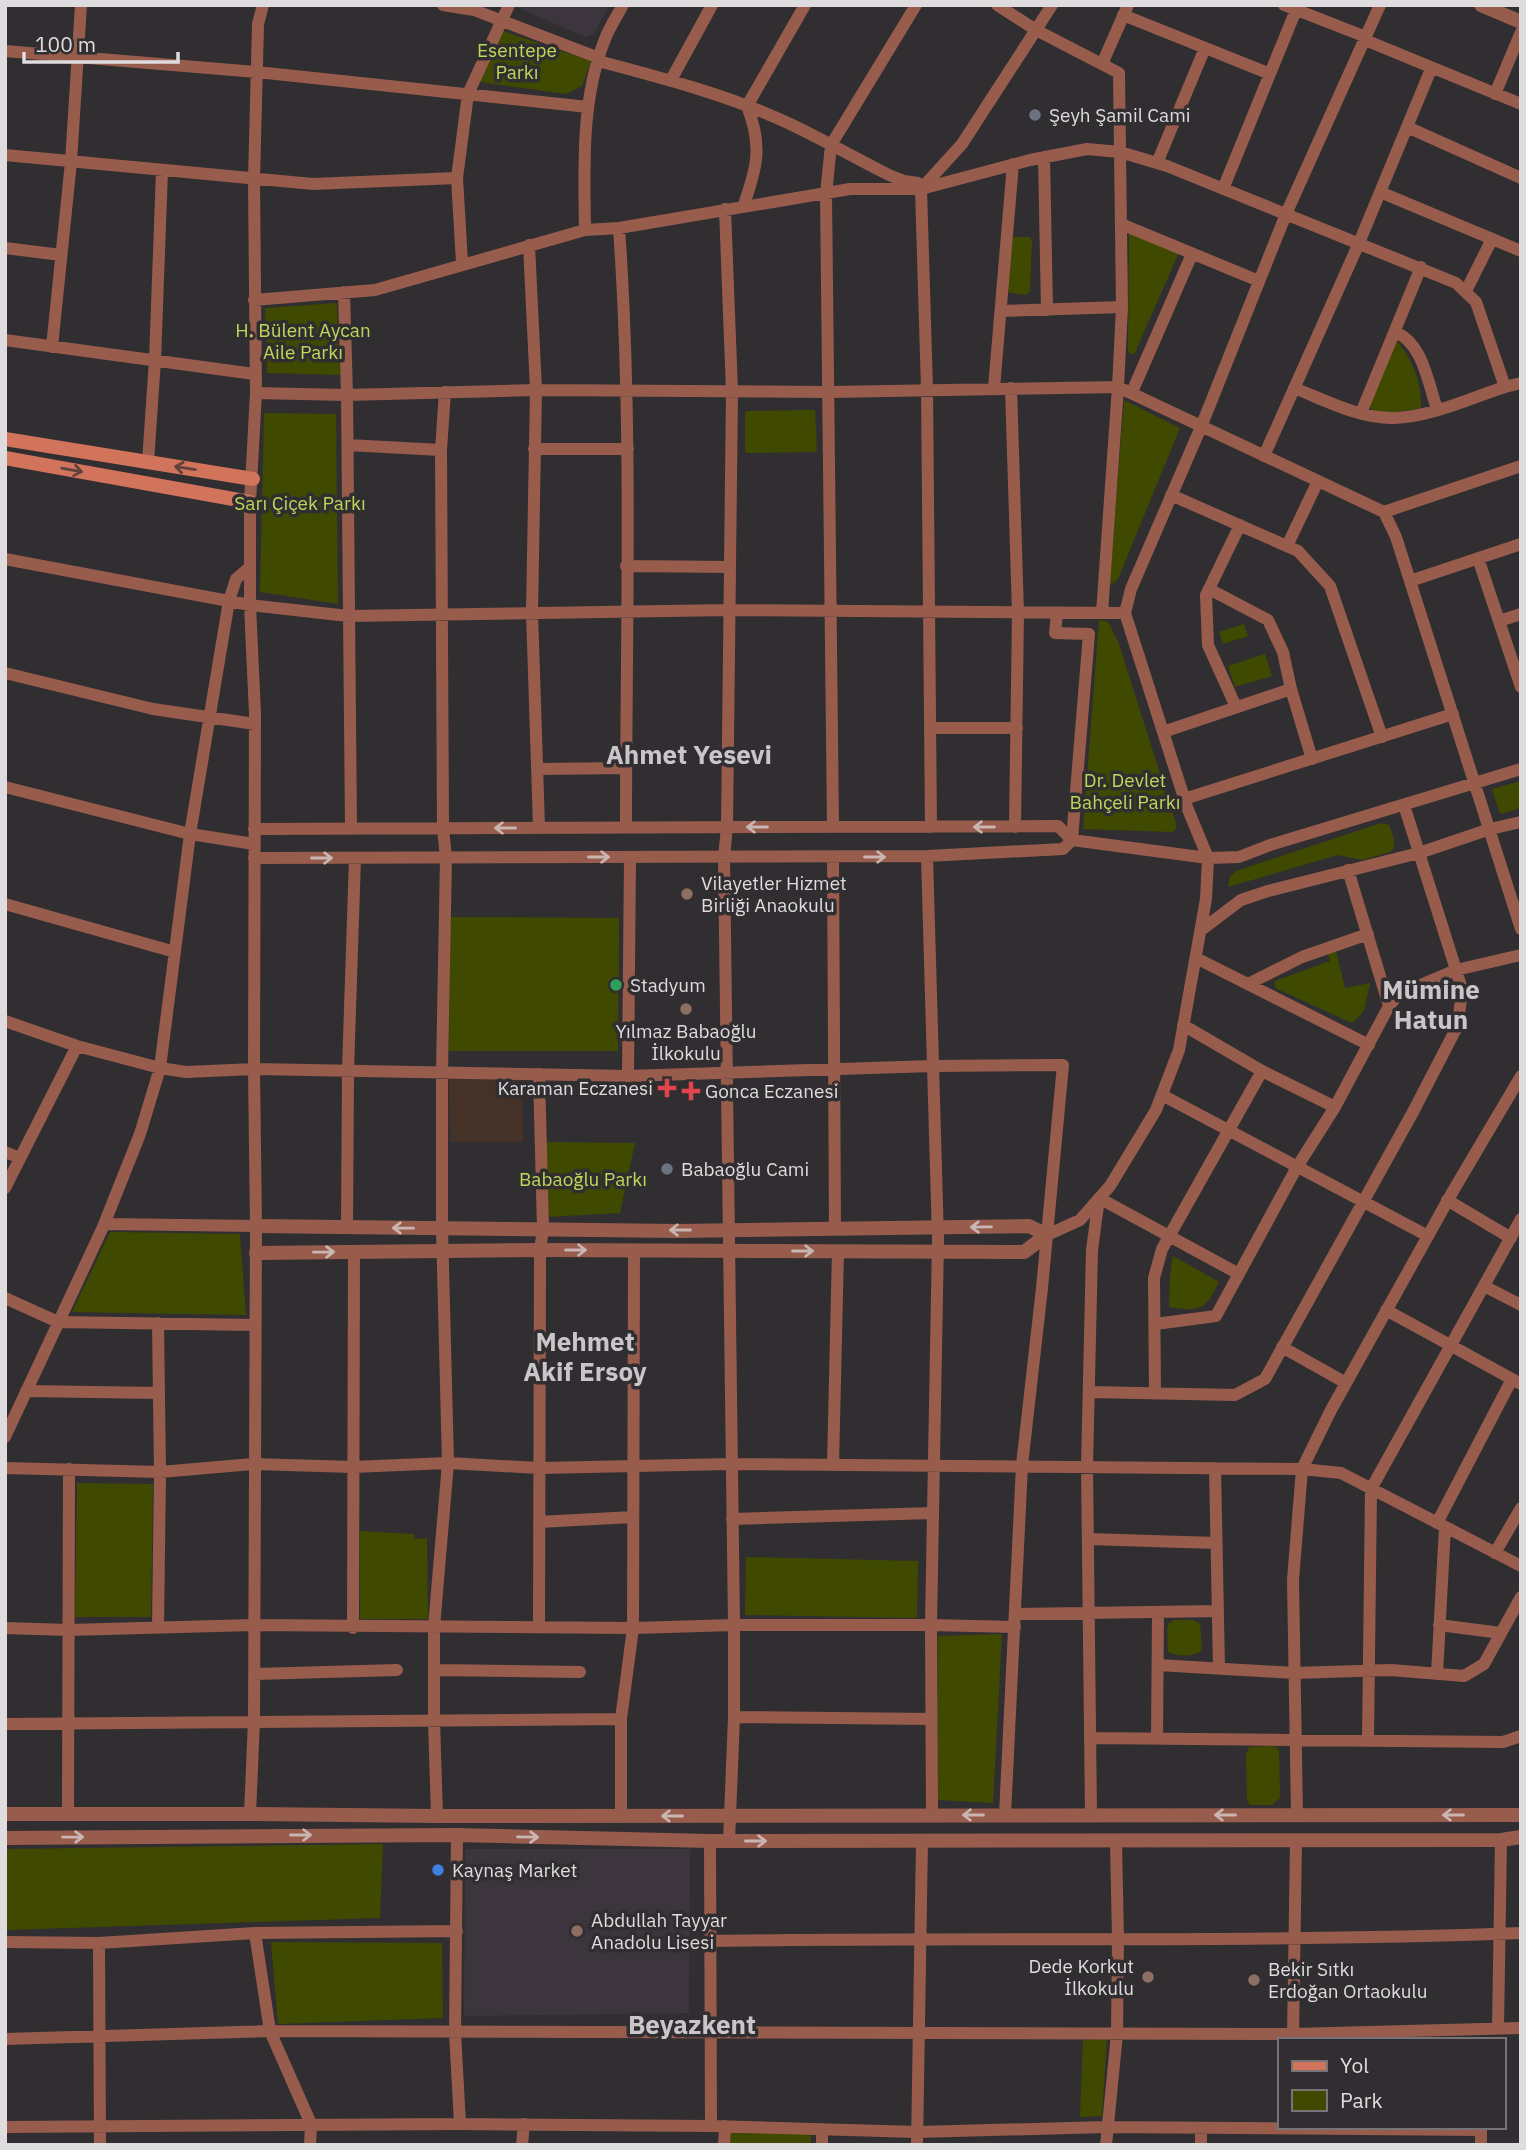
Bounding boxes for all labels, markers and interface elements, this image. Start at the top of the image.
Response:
scale bar [24,21,178,65]
text: 100 m [35,30,96,58]
park label: Esentepe Parkı [477,38,557,84]
place label: Şeyh Şamil Cami [1049,103,1191,127]
marker: Şeyh Şamil Cami [1027,107,1043,123]
park label: H. Bülent Aycan Aile Parkı [235,318,371,364]
one-way arrow [174,461,197,474]
one-way arrow [61,464,83,477]
park label: Sarı Çiçek Parkı [234,491,366,515]
district label: Ahmet Yesevi [606,737,772,771]
park label: Dr. Devlet Bahçeli Parkı [1070,768,1180,814]
one-way arrow [746,820,769,834]
one-way arrow [973,820,996,834]
one-way arrow [494,821,517,835]
one-way arrow [587,850,610,864]
one-way arrow [863,850,886,864]
one-way arrow [310,851,333,865]
place label: Vilayetler Hizmet Birliği Anaokulu [701,871,847,917]
marker: Vilayetler Hizmet Birliği Anaokulu [679,886,695,902]
district label: Mümine Hatun [1382,972,1480,1036]
place label: Stadyum [630,973,706,997]
marker: Stadyum [608,977,624,993]
marker: Yılmaz Babaoğlu İlkokulu [678,1001,694,1017]
place label: Yılmaz Babaoğlu İlkokulu [616,1019,756,1065]
place label: Karaman Eczanesi [497,1076,653,1100]
place label: Gonca Eczanesi [705,1079,838,1103]
marker: Karaman Eczanesi [659,1080,675,1096]
marker: Gonca Eczanesi [683,1083,699,1099]
place label: Babaoğlu Cami [681,1157,809,1181]
marker: Babaoğlu Cami [659,1161,675,1177]
park label: Babaoğlu Parkı [519,1167,647,1191]
one-way arrow [392,1221,415,1235]
one-way arrow [969,1221,992,1234]
one-way arrow [668,1223,691,1237]
one-way arrow [564,1243,587,1257]
one-way arrow [792,1244,815,1258]
one-way arrow [312,1245,335,1259]
district label: Mehmet Akif Ersoy [523,1324,647,1388]
one-way arrow [962,1808,985,1822]
one-way arrow [1214,1808,1237,1822]
one-way arrow [1441,1808,1464,1822]
one-way arrow [661,1809,684,1823]
one-way arrow [289,1828,312,1842]
one-way arrow [62,1830,85,1844]
one-way arrow [517,1830,540,1843]
one-way arrow [744,1834,767,1848]
place label: Kaynaş Market [452,1858,577,1882]
marker: Kaynaş Market [430,1862,446,1878]
place label: Abdullah Tayyar Anadolu Lisesi [591,1908,727,1954]
marker: Abdullah Tayyar Anadolu Lisesi [569,1923,585,1939]
place label: Dede Korkut İlkokulu [1028,1954,1134,2000]
place label: Bekir Sıtkı Erdoğan Ortaokulu [1268,1957,1428,2003]
marker: Dede Korkut İlkokulu [1140,1969,1156,1985]
marker: Bekir Sıtkı Erdoğan Ortaokulu [1246,1972,1262,1988]
district label: Beyazkent [628,2007,756,2041]
legend [1278,2038,1505,2129]
text: Yol [1340,2051,1369,2079]
text: Park [1340,2086,1383,2114]

